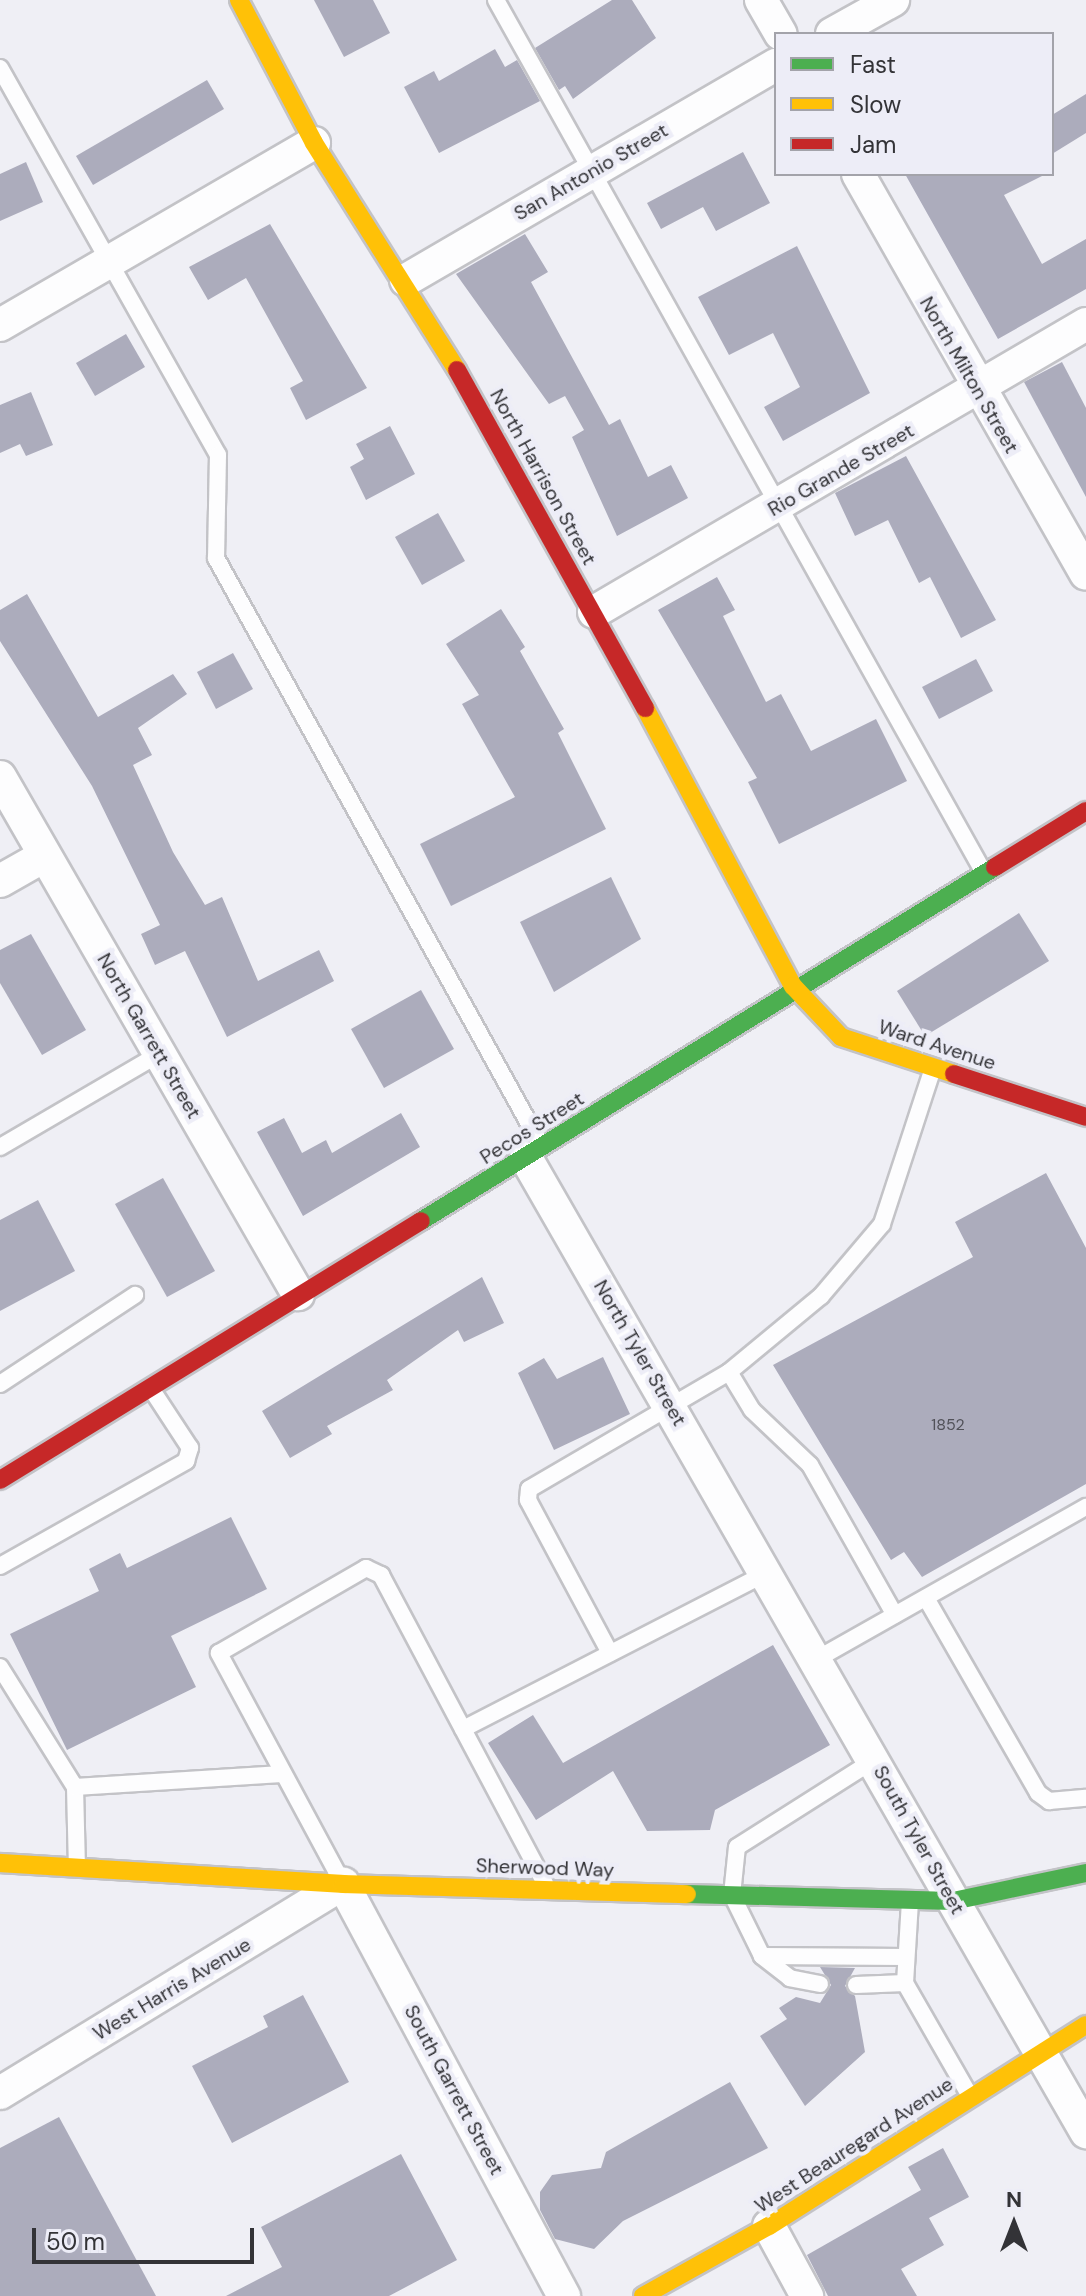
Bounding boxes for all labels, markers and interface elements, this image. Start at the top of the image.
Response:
legend [774,32,1054,176]
text: Fast [850,49,896,80]
text: Slow [850,89,901,120]
street label: San Antonio Street [510,118,672,226]
text: Jam [850,129,896,160]
street label: North Milton Street [914,292,1024,458]
street label: North Harrison Street [485,385,601,569]
street label: Rio Grande Street [764,418,918,522]
street label: North Garrett Street [92,949,206,1123]
street label: Ward Avenue [875,1015,999,1075]
street label: Pecos Street [476,1087,588,1169]
street label: North Tyler Street [589,1276,691,1430]
house number: 1852 [931,1415,965,1435]
street label: South Tyler Street [868,1762,970,1918]
street label: Sherwood Way [475,1854,615,1882]
street label: West Harris Avenue [89,1932,255,2046]
street label: South Garrett Street [399,2001,509,2179]
street label: West Beauregard Avenue [750,2072,958,2218]
north arrow [974,2184,1054,2264]
text: N [1006,2185,1022,2214]
scale bar [36,2212,258,2262]
text: 50 m [46,2226,105,2257]

